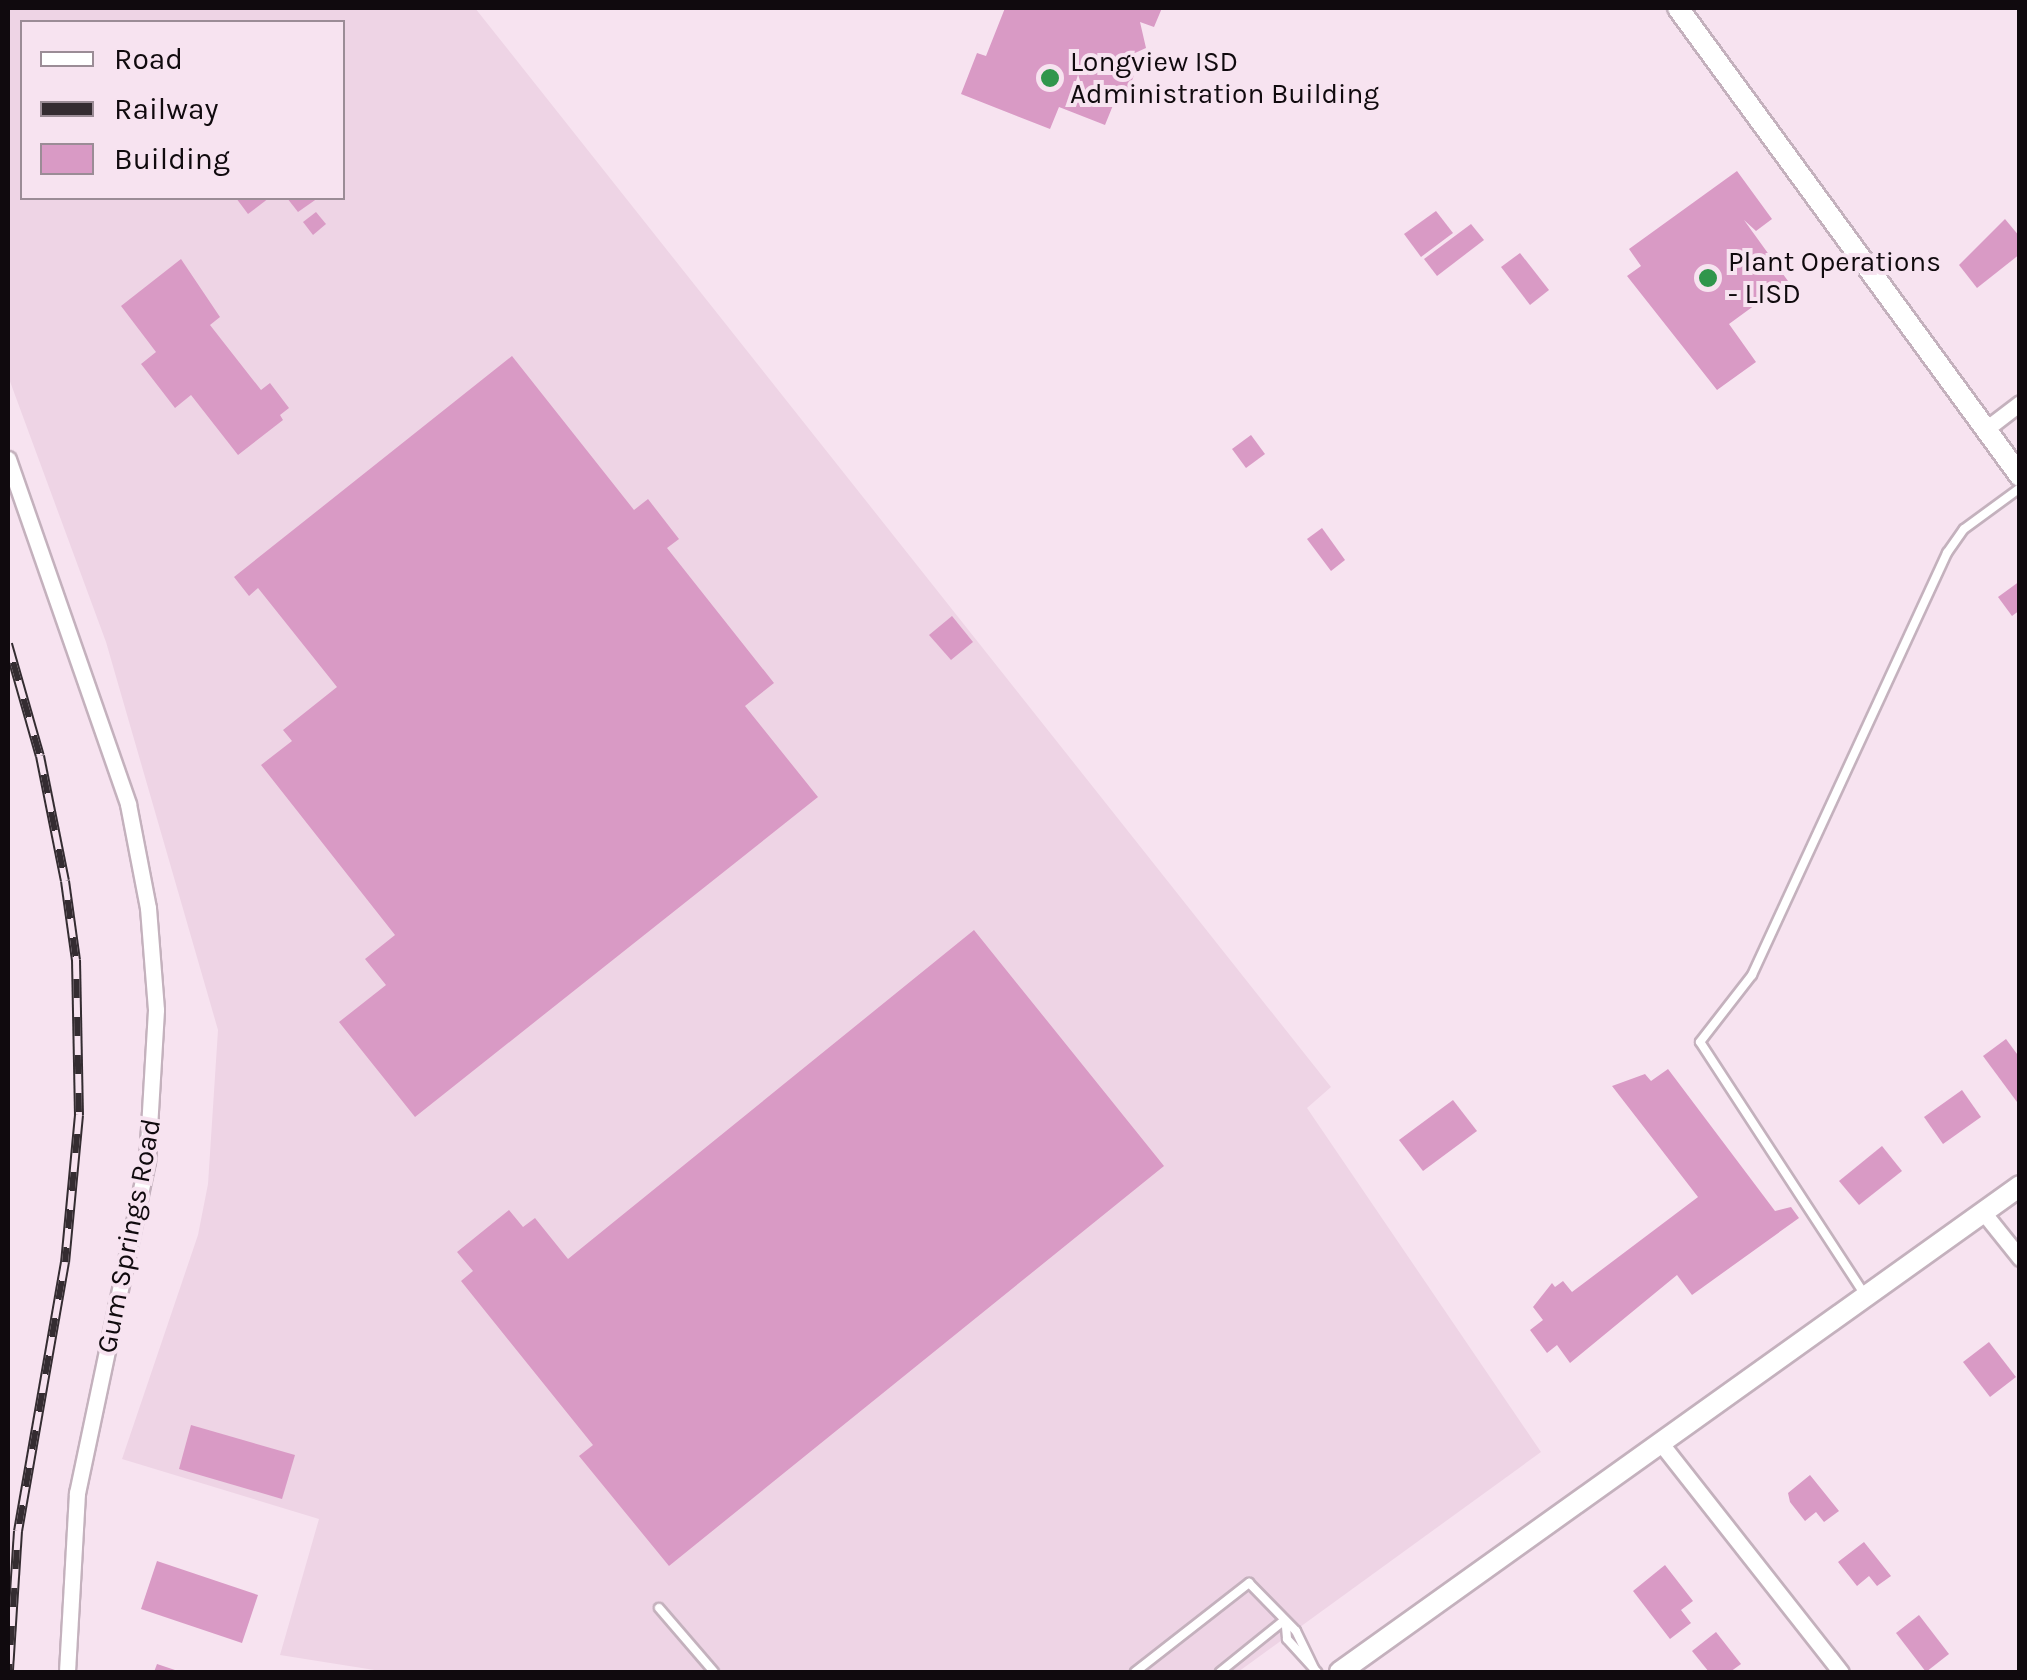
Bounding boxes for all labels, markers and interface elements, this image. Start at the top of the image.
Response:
legend [20,20,345,200]
text: Road [114,41,183,77]
place label: Longview ISD Administration Building [1070,45,1379,111]
marker: Longview ISD Administration Building [1039,67,1061,89]
text: Railway [114,91,218,127]
text: Building [114,141,230,177]
place label: Plant Operations - LISD [1728,245,1941,311]
marker: Plant Operations - LISD [1697,267,1719,289]
street label: Gum Springs Road [90,1116,168,1356]

